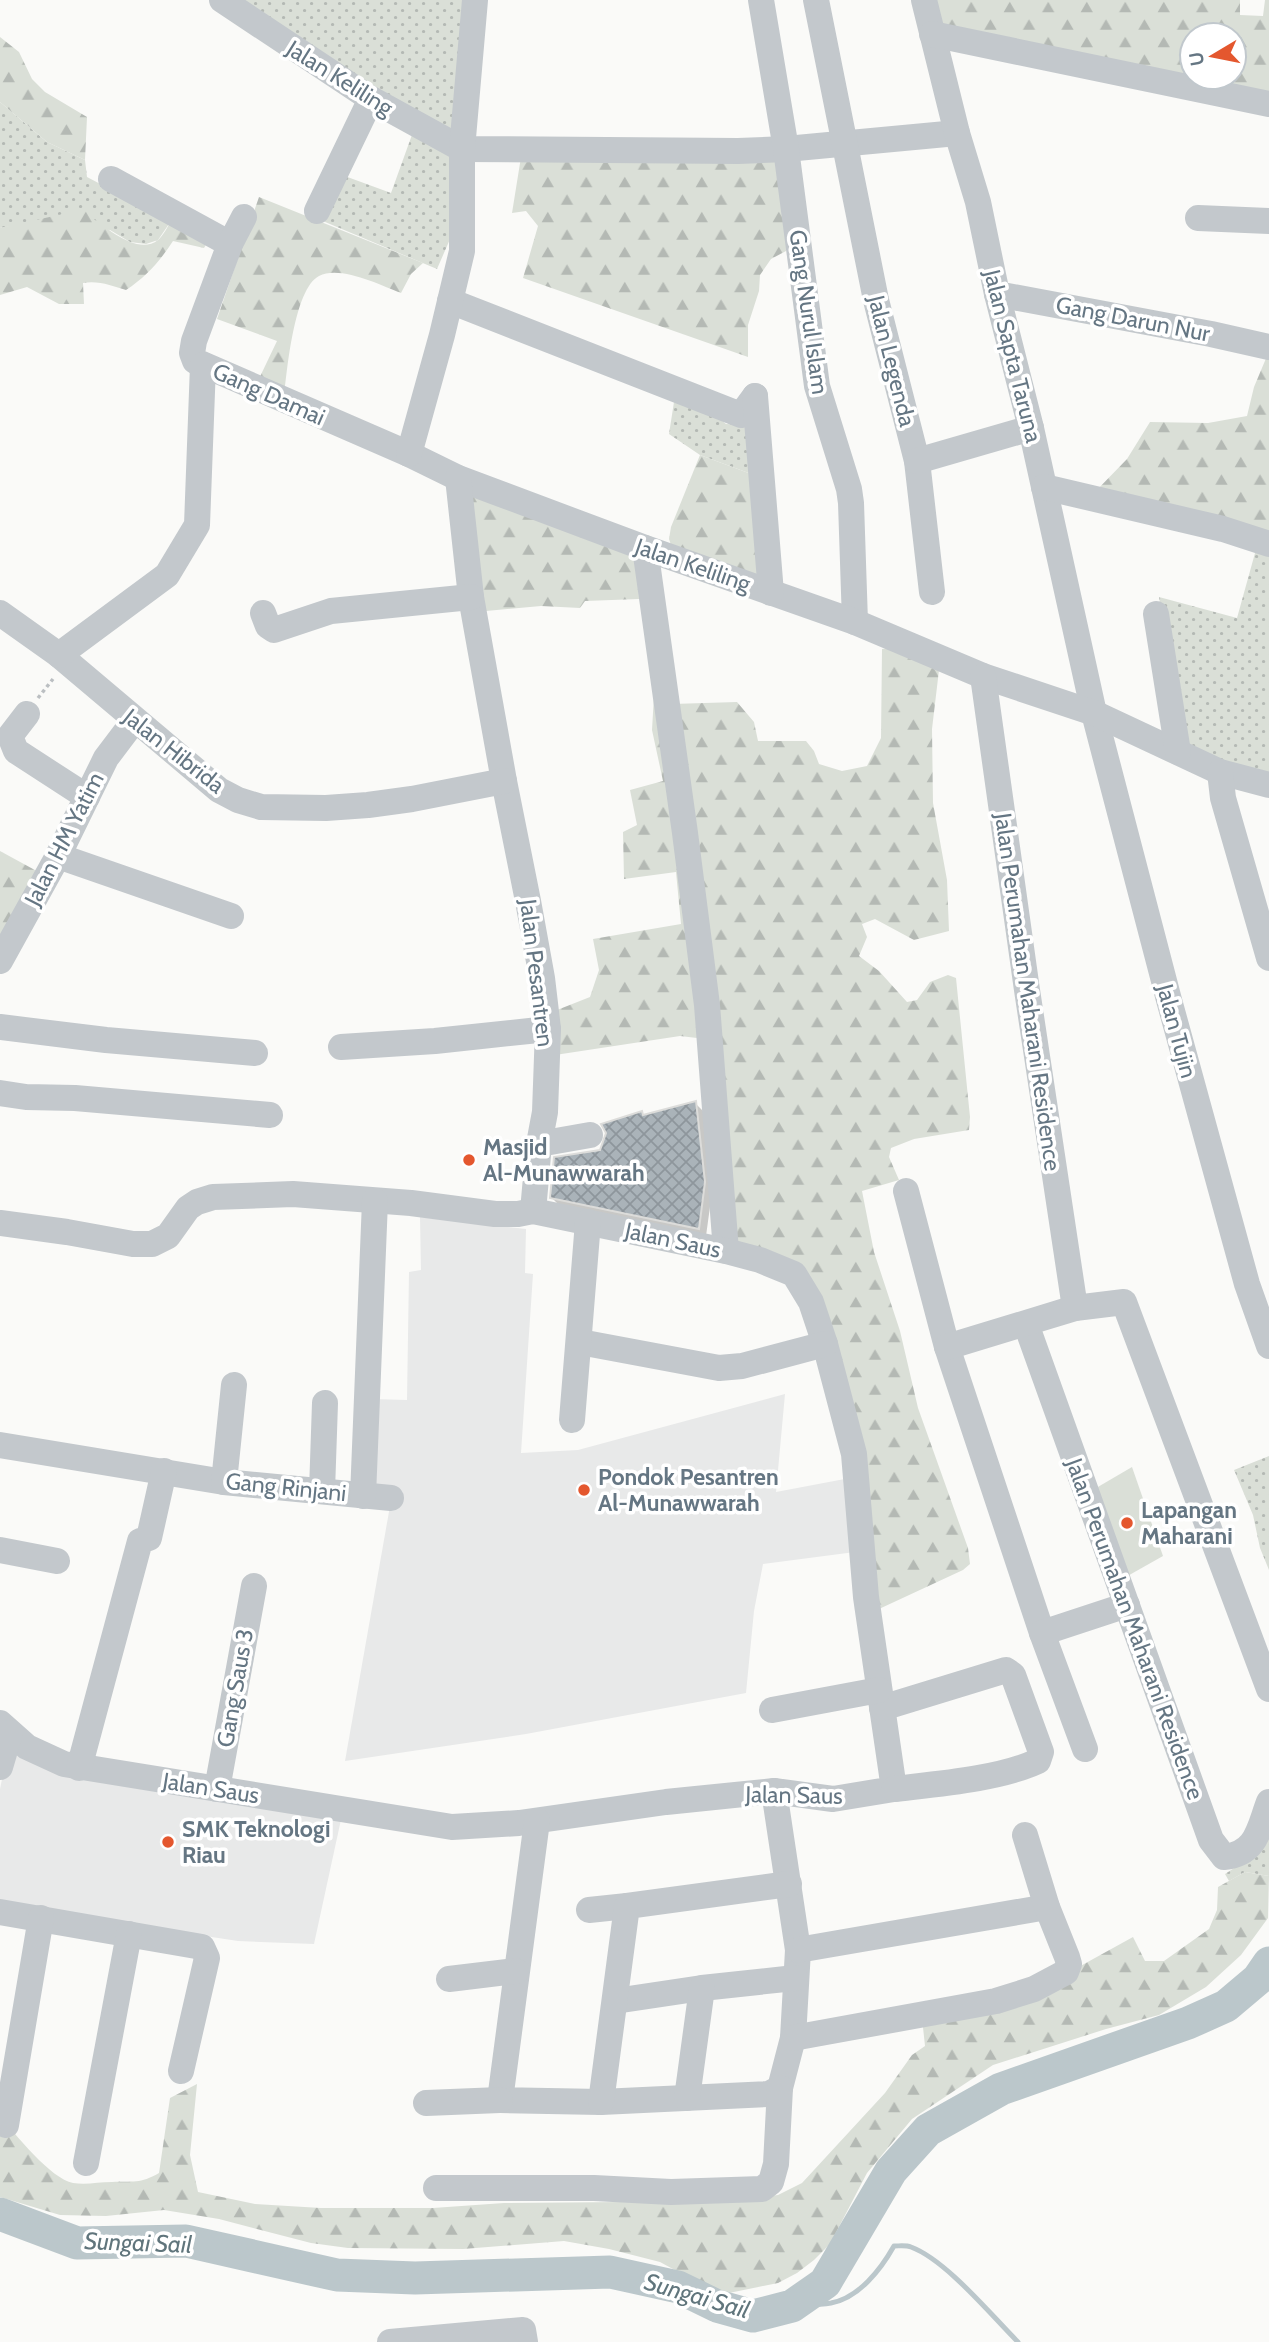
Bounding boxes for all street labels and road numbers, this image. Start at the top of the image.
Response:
street label: Jalan Keliling [281,34,399,122]
street label: Gang Nurul Islam [784,228,834,396]
street label: Jalan Sapta Taruna [978,266,1048,445]
street label: Gang Darun Nur [1054,290,1213,348]
street label: Jalan Legenda [862,292,922,429]
street label: Gang Damai [209,357,329,431]
street label: Jalan Keliling [631,532,755,598]
street label: Jalan Hibrida [117,702,230,799]
street label: Jalan HM Yatim [18,767,110,911]
street label: Jalan Perumahan Maharani Residence [989,810,1067,1173]
street label: Jalan Pesantren [514,897,560,1048]
street label: Jalan Tujin [1151,980,1203,1081]
street label: Jalan Saus [622,1216,723,1264]
street label: Jalan Perumahan Maharani Residence [1060,1454,1210,1804]
street label: Gang Rinjani [224,1467,348,1507]
street label: Gang Saus 3 [211,1627,259,1749]
street label: Jalan Saus [160,1766,261,1809]
street label: Jalan Saus [744,1780,843,1810]

